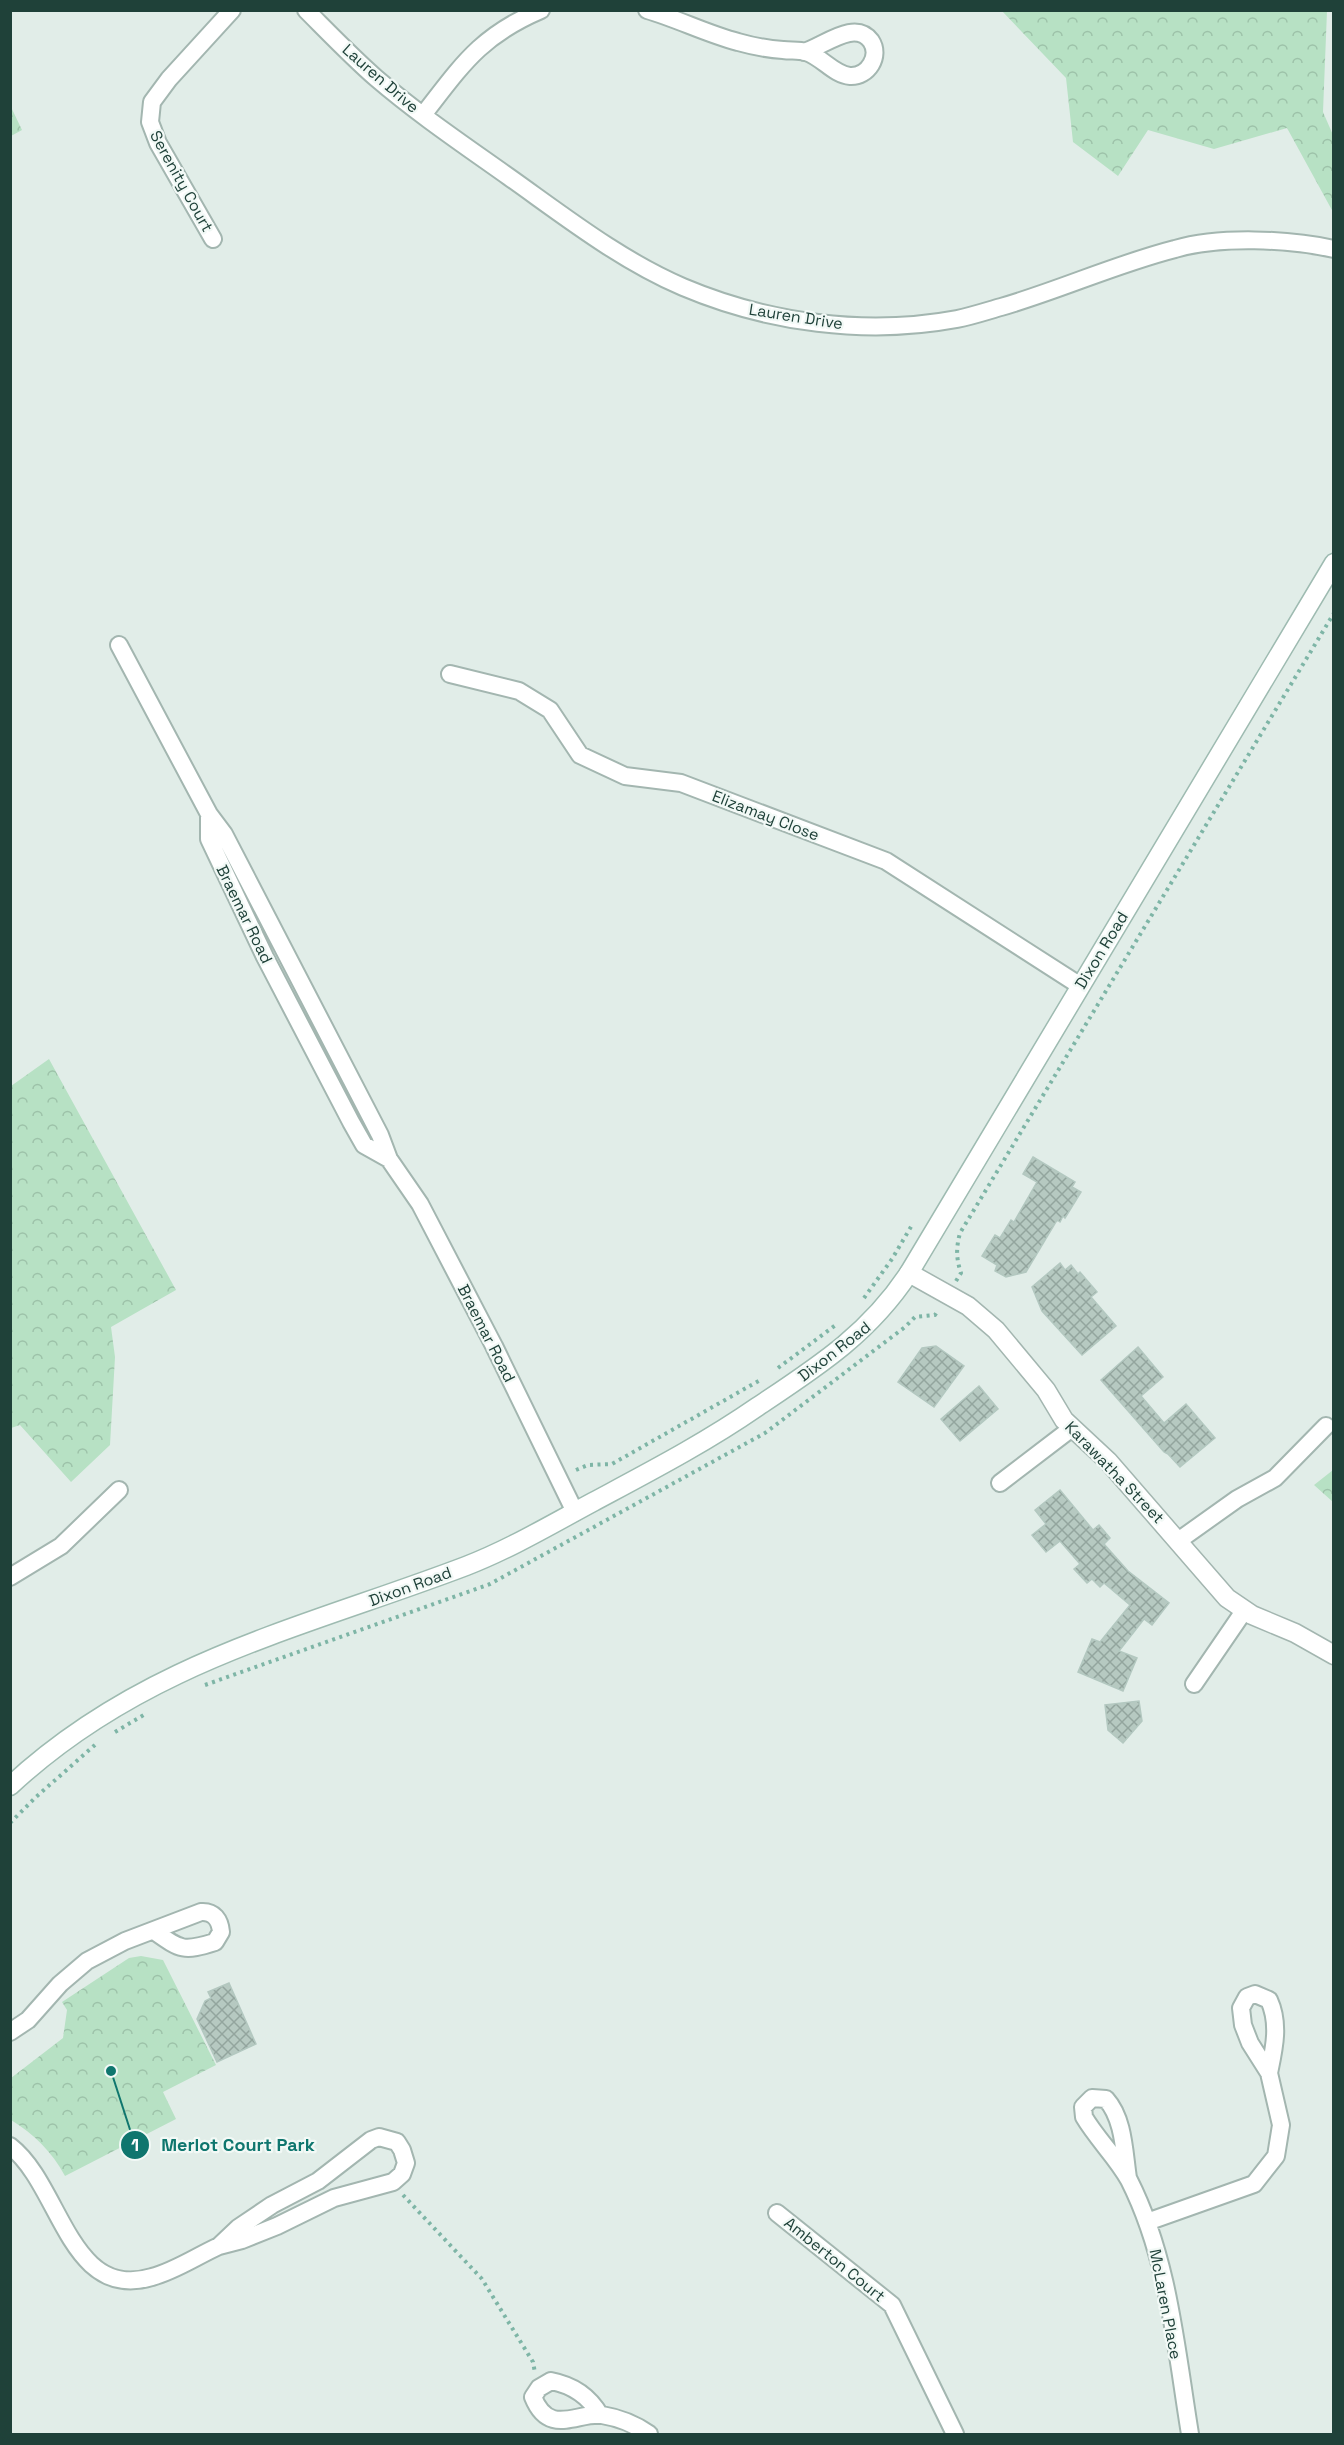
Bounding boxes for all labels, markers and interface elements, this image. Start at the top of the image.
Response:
street label: Lauren Drive [338,39,423,117]
street label: Serenity Court [145,127,218,236]
street label: Lauren Drive [747,299,844,334]
street label: Elizamay Close [709,785,822,846]
street label: Braemar Road [212,861,277,967]
street label: Dixon Road [1070,908,1133,993]
street label: Braemar Road [453,1281,520,1386]
street label: Dixon Road [794,1316,875,1386]
street label: Karawatha Street [1060,1417,1169,1528]
street label: Dixon Road [366,1562,454,1611]
callout: Merlot Court Park [120,2127,327,2163]
text: 1 [131,2133,139,2156]
text: Merlot Court Park [161,2133,315,2156]
street label: Amberton Court [780,2212,889,2307]
street label: McLaren Place [1145,2247,1187,2361]

